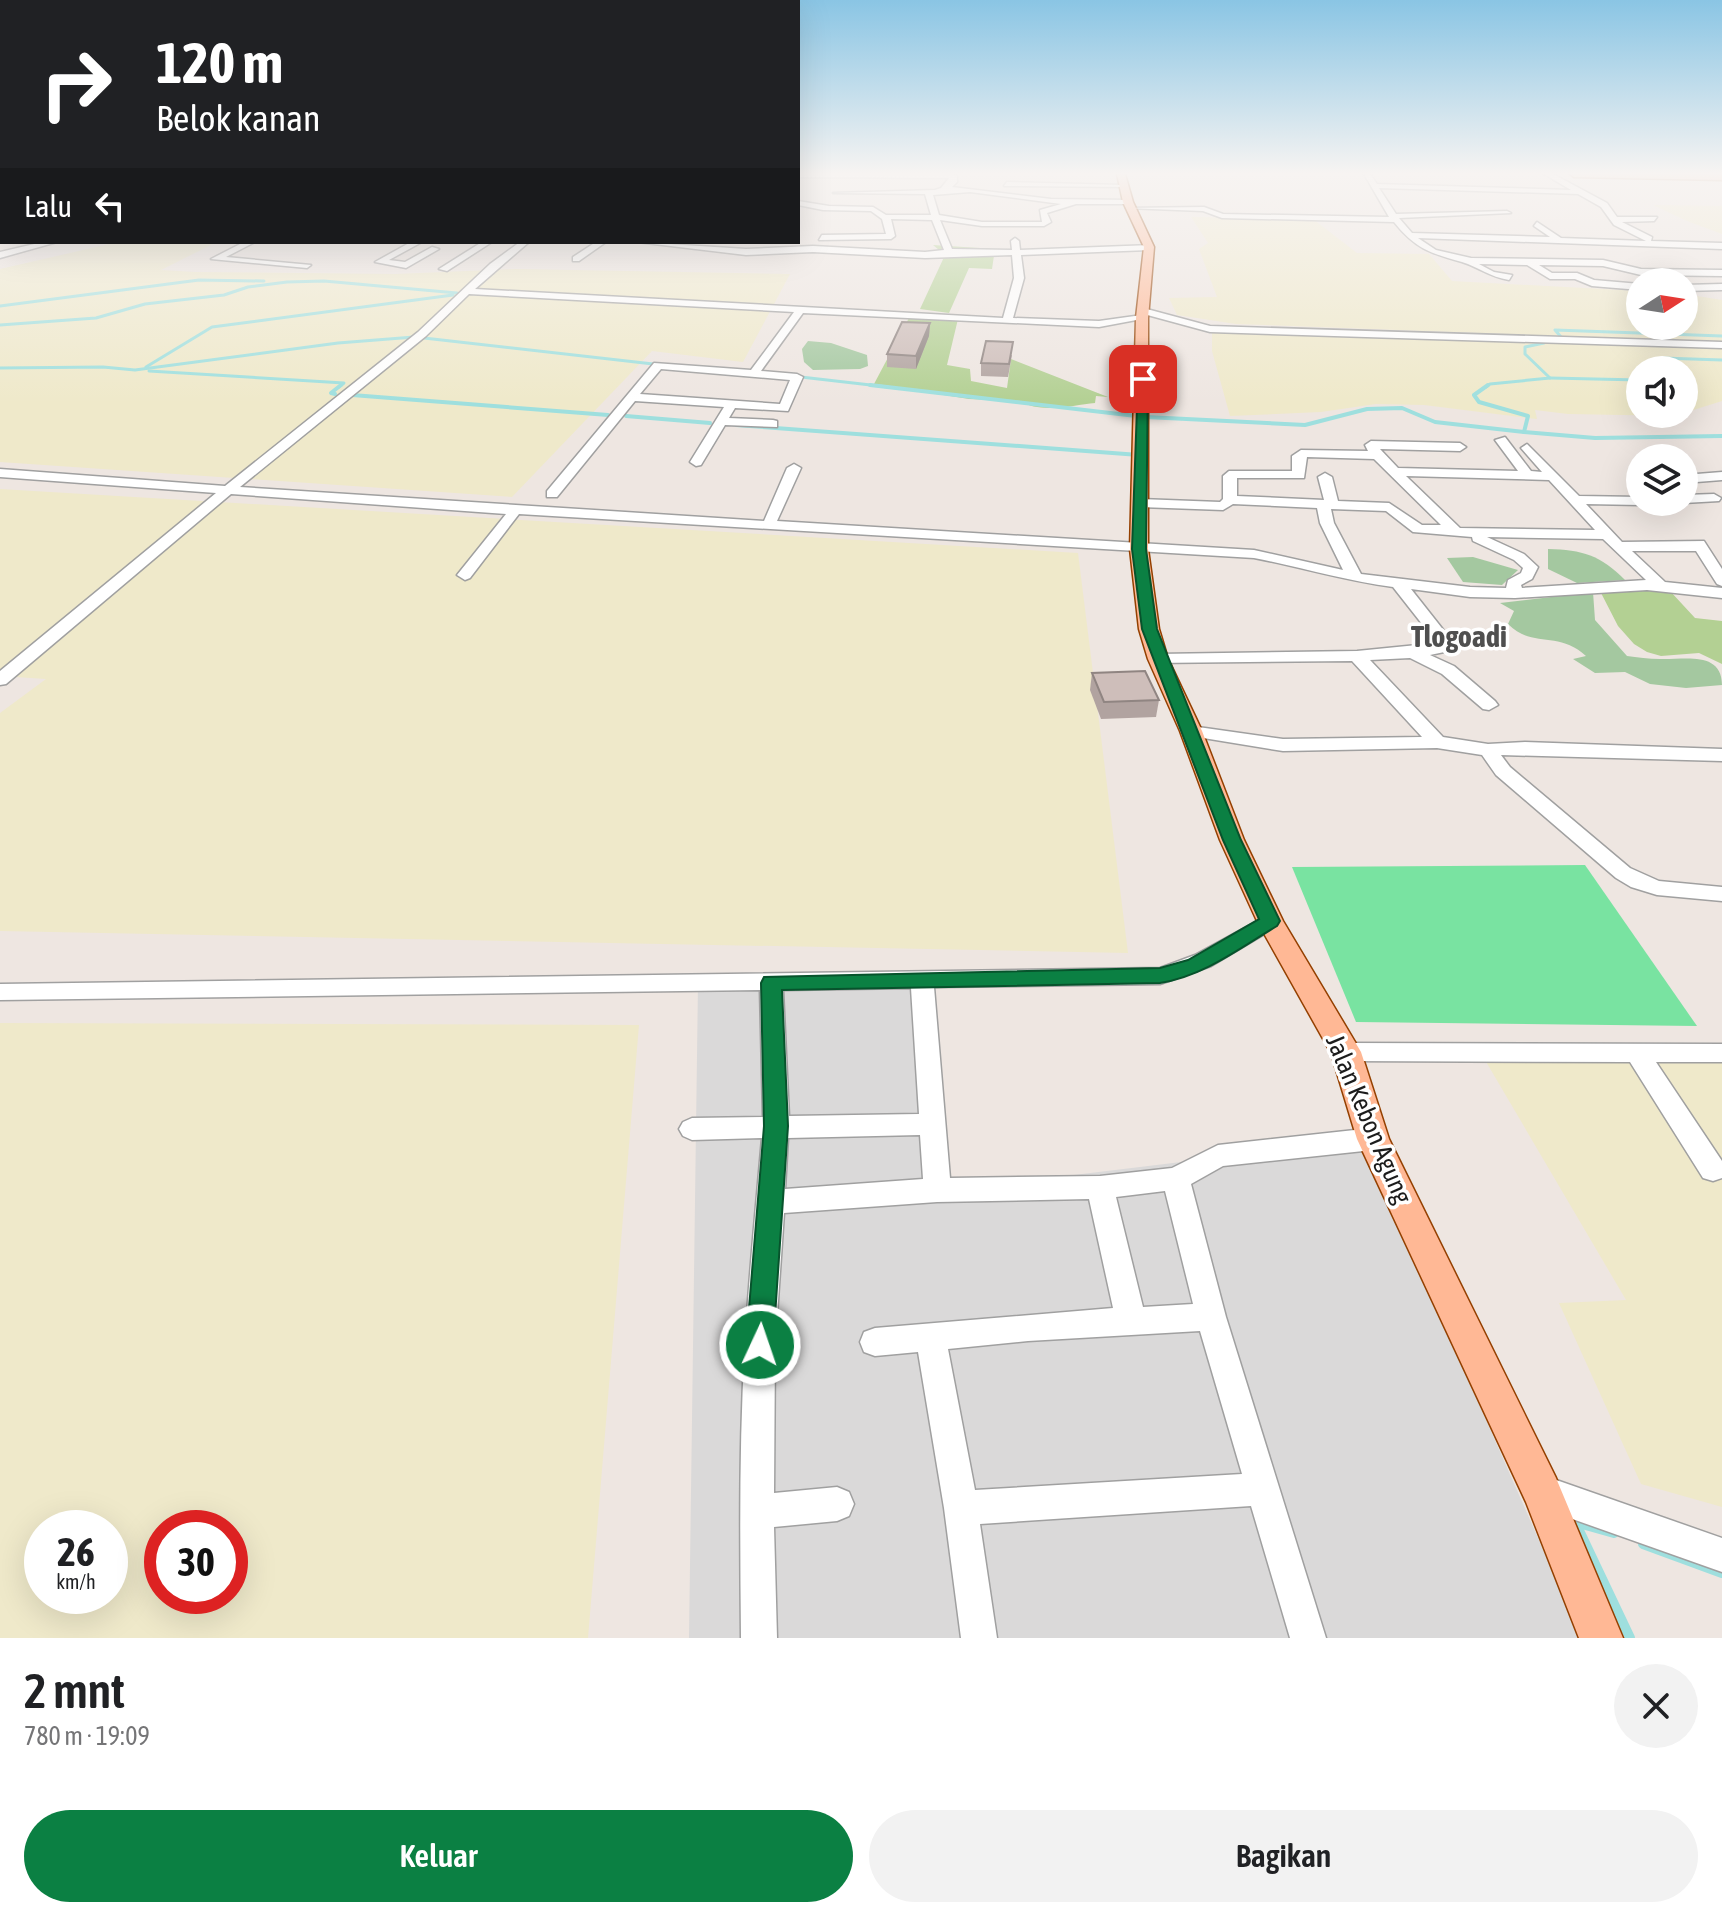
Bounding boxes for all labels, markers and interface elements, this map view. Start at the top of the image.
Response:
text: 120 m [156,31,283,95]
icon: right [24,32,128,136]
text: Belok kanan [156,97,321,139]
icon: left [88,184,132,228]
text: Lalu [24,189,72,223]
north arrow [1626,268,1698,340]
map controls [1626,268,1698,516]
pin [1109,345,1177,413]
button: sound [1626,356,1698,428]
icon: arrive [1121,357,1165,401]
button: layers [1626,444,1698,516]
district label: Tlogoadi [1411,619,1507,653]
street label: Jalan Kebon Agung [1320,1030,1418,1209]
position arrow [718,1303,802,1387]
speed limit sign: 30 [144,1510,248,1614]
text: 26 [57,1529,95,1574]
text: km/h [56,1570,96,1593]
text: 2 mnt [24,1663,125,1718]
button: close [1614,1664,1698,1748]
text: 780 m · 19:09 [24,1721,150,1751]
button: Keluar [24,1810,853,1902]
button: Bagikan [869,1810,1698,1902]

